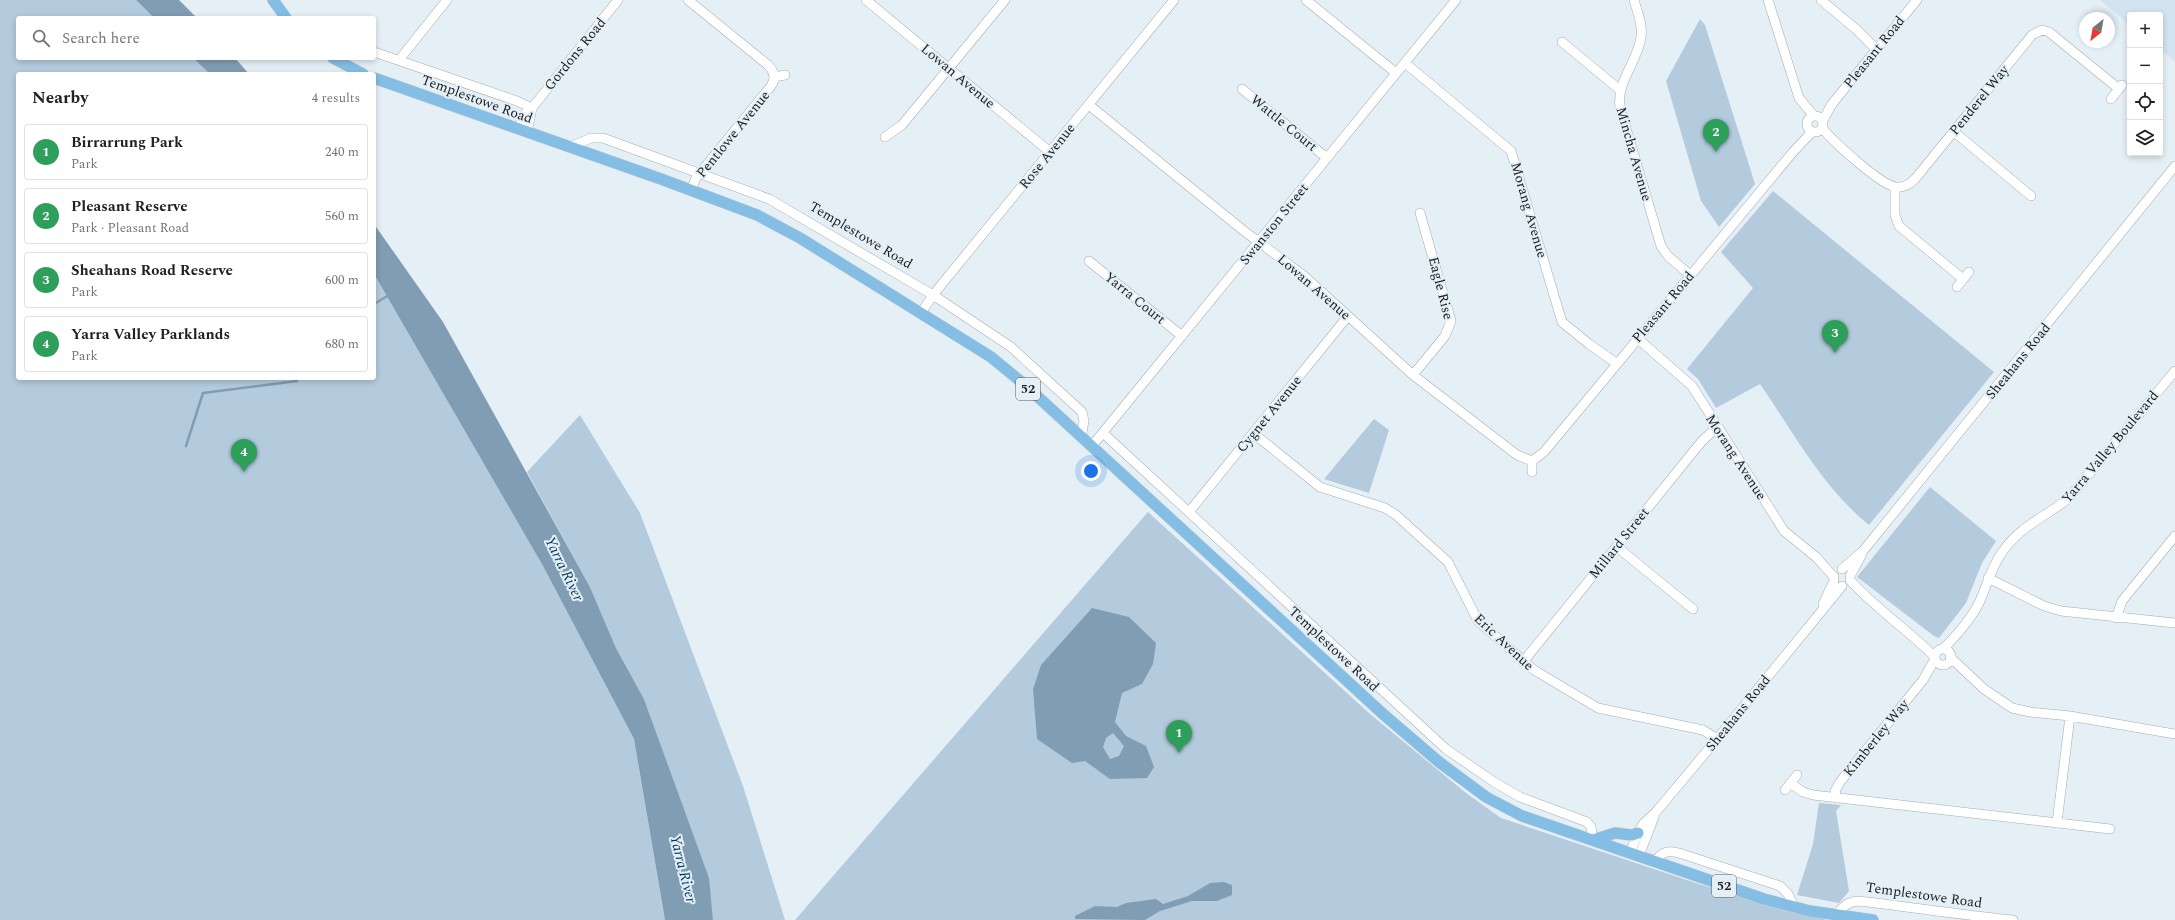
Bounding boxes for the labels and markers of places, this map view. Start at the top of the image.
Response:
pin: 2 [1703,119,1729,152]
pin: 3 [1822,320,1848,353]
pin: 4 [231,439,257,472]
pin: 1 [1166,720,1192,753]

